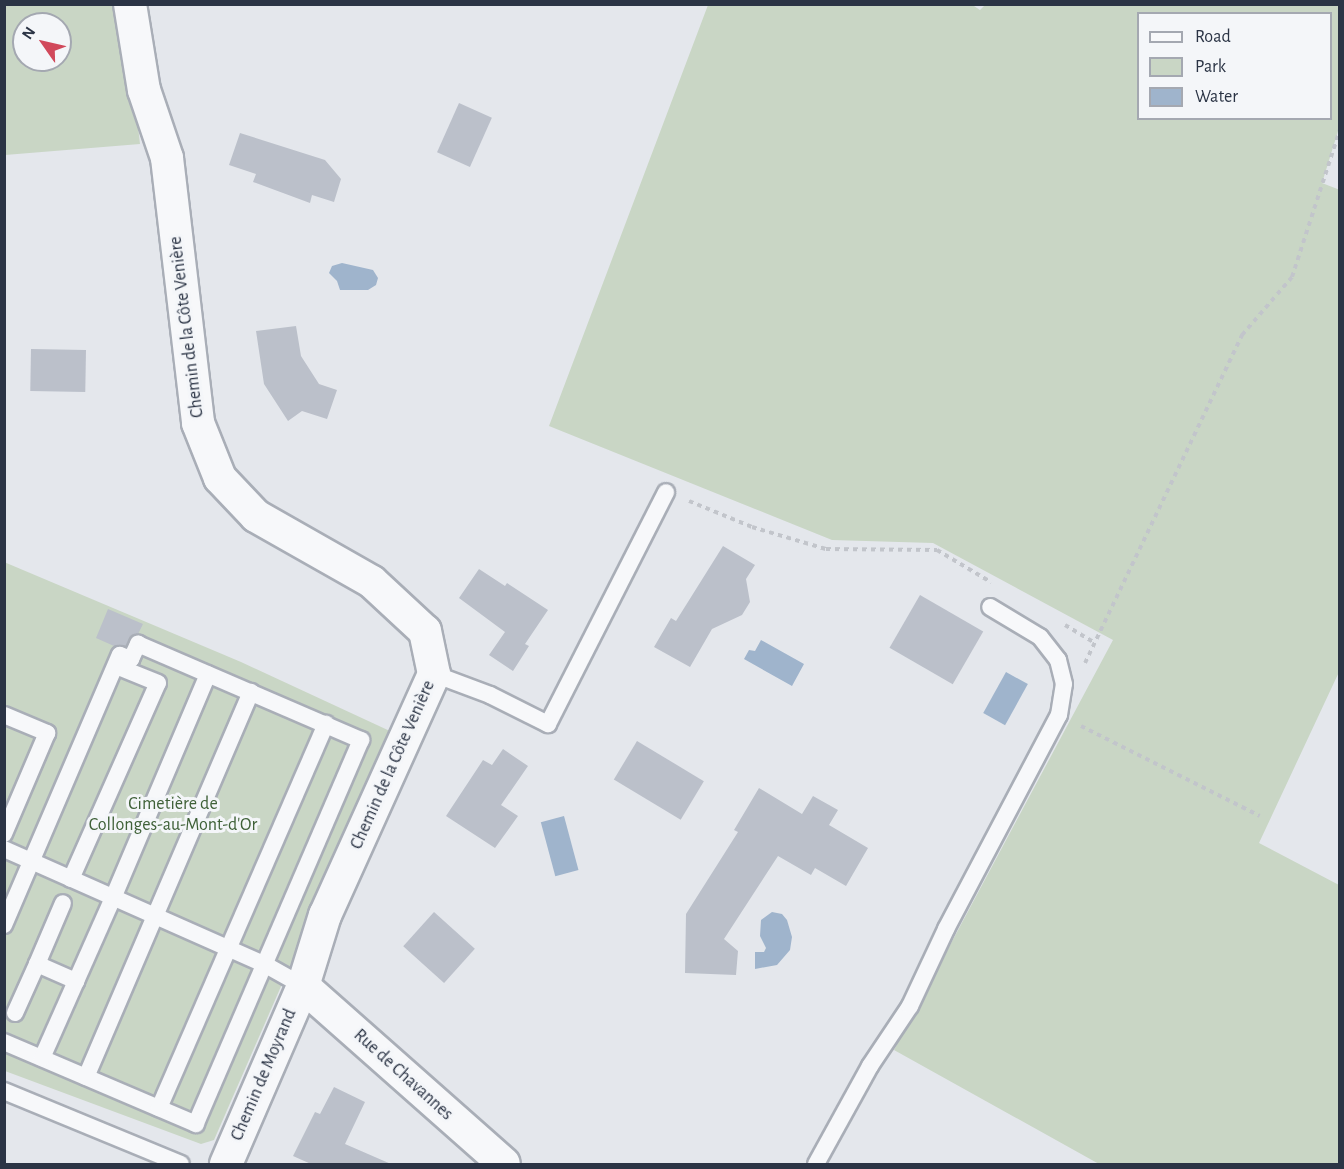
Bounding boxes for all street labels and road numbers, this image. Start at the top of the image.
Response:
street label: Chemin de la Côte Venière [165,235,209,419]
street label: Chemin de la Côte Venière [346,677,440,853]
street label: Chemin de Moyrand [226,1006,302,1144]
street label: Rue de Chavannes [349,1025,457,1125]

